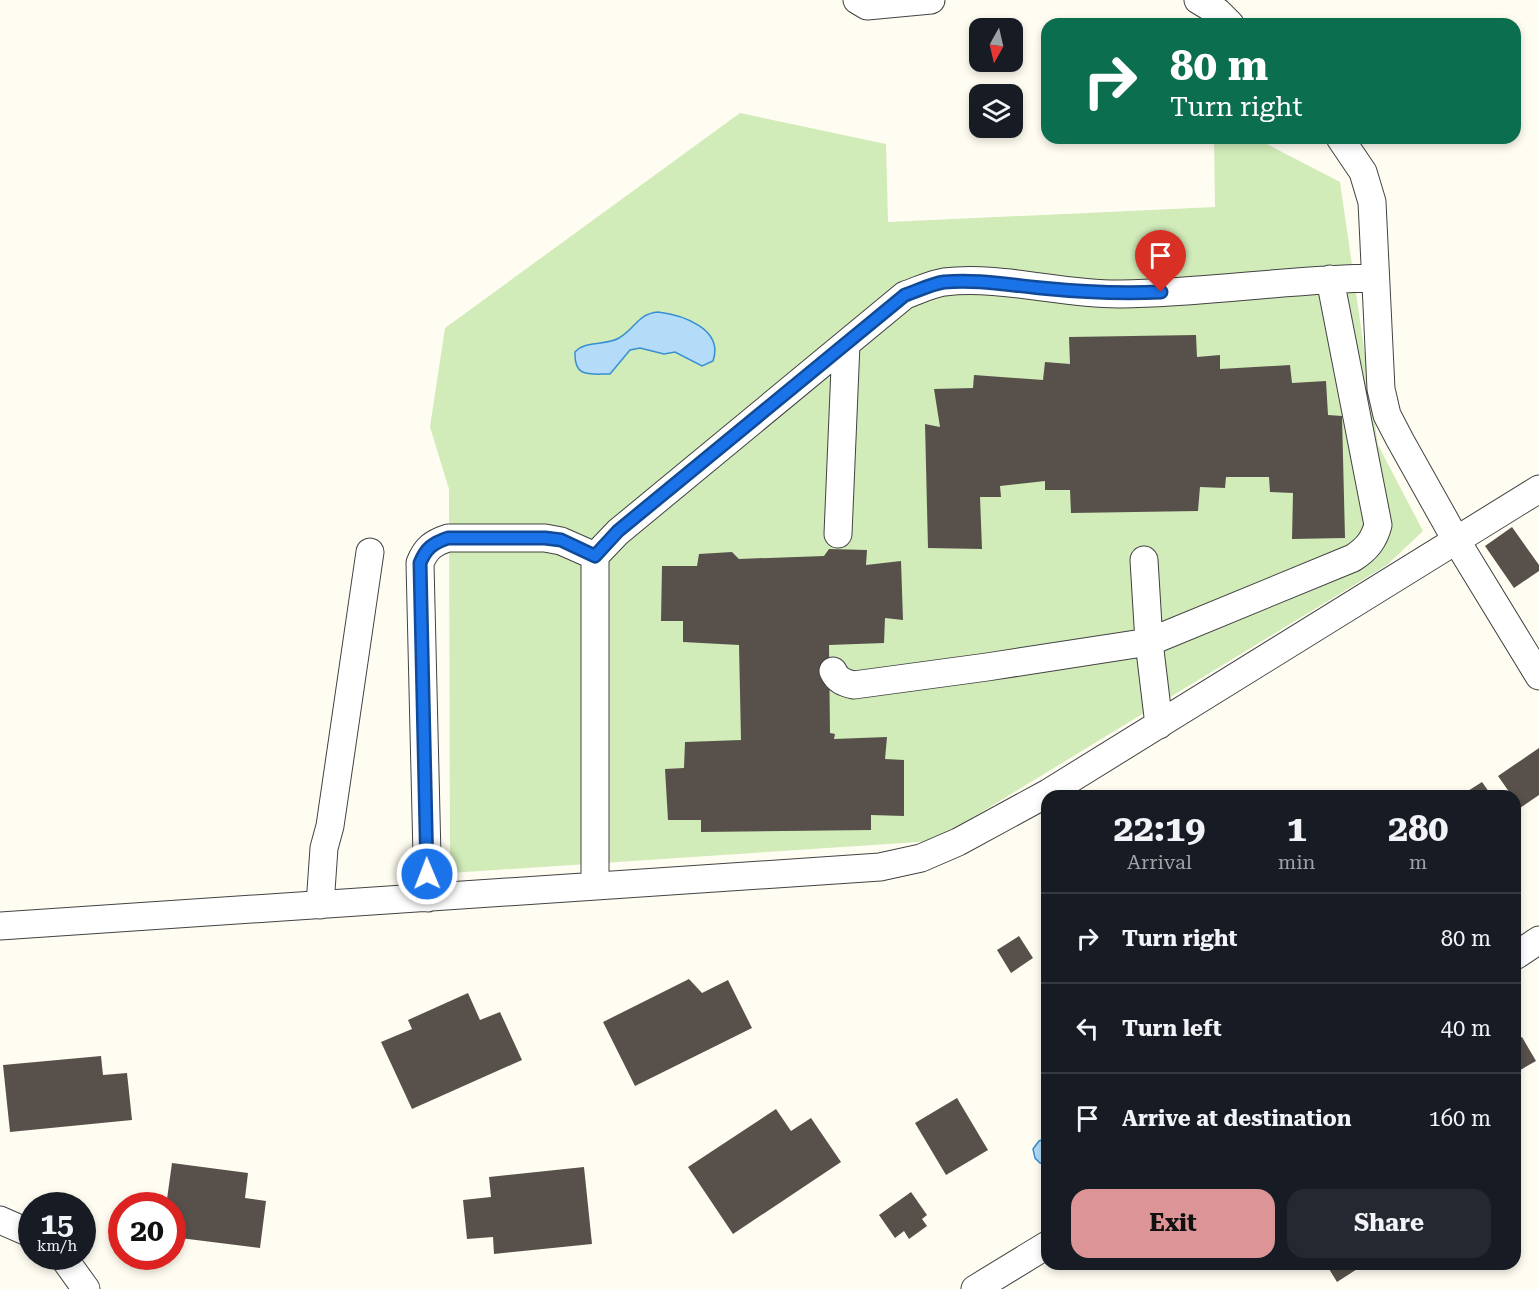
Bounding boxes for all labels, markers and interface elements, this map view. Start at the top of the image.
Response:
north arrow [969,18,1023,72]
map controls [969,18,1023,138]
text: 80 m [1170,41,1268,90]
icon: right [1071,42,1149,120]
button: layers [969,84,1023,138]
text: Turn right [1170,91,1303,123]
pin [1135,230,1186,292]
icon: arrive [1144,239,1177,272]
text: 22:19 [1114,808,1205,850]
text: 1 [1287,808,1307,850]
text: 280 [1388,808,1448,850]
position arrow [395,842,459,906]
text: Arrival [1127,850,1192,874]
text: min [1278,850,1315,874]
text: m [1409,850,1427,874]
icon: right [1071,922,1104,955]
text: Turn right [1122,926,1237,951]
text: 80 m [1441,926,1491,951]
icon: left [1071,1012,1104,1045]
text: Turn left [1122,1016,1222,1041]
text: 40 m [1441,1016,1491,1041]
icon: arrive [1071,1102,1104,1135]
text: Arrive at destination [1122,1106,1351,1131]
text: 160 m [1428,1106,1491,1131]
button: Exit [1071,1189,1275,1258]
button: Share [1287,1189,1491,1258]
speed limit sign: 20 [108,1192,186,1270]
text: 15 [40,1206,74,1241]
text: km/h [37,1237,77,1255]

